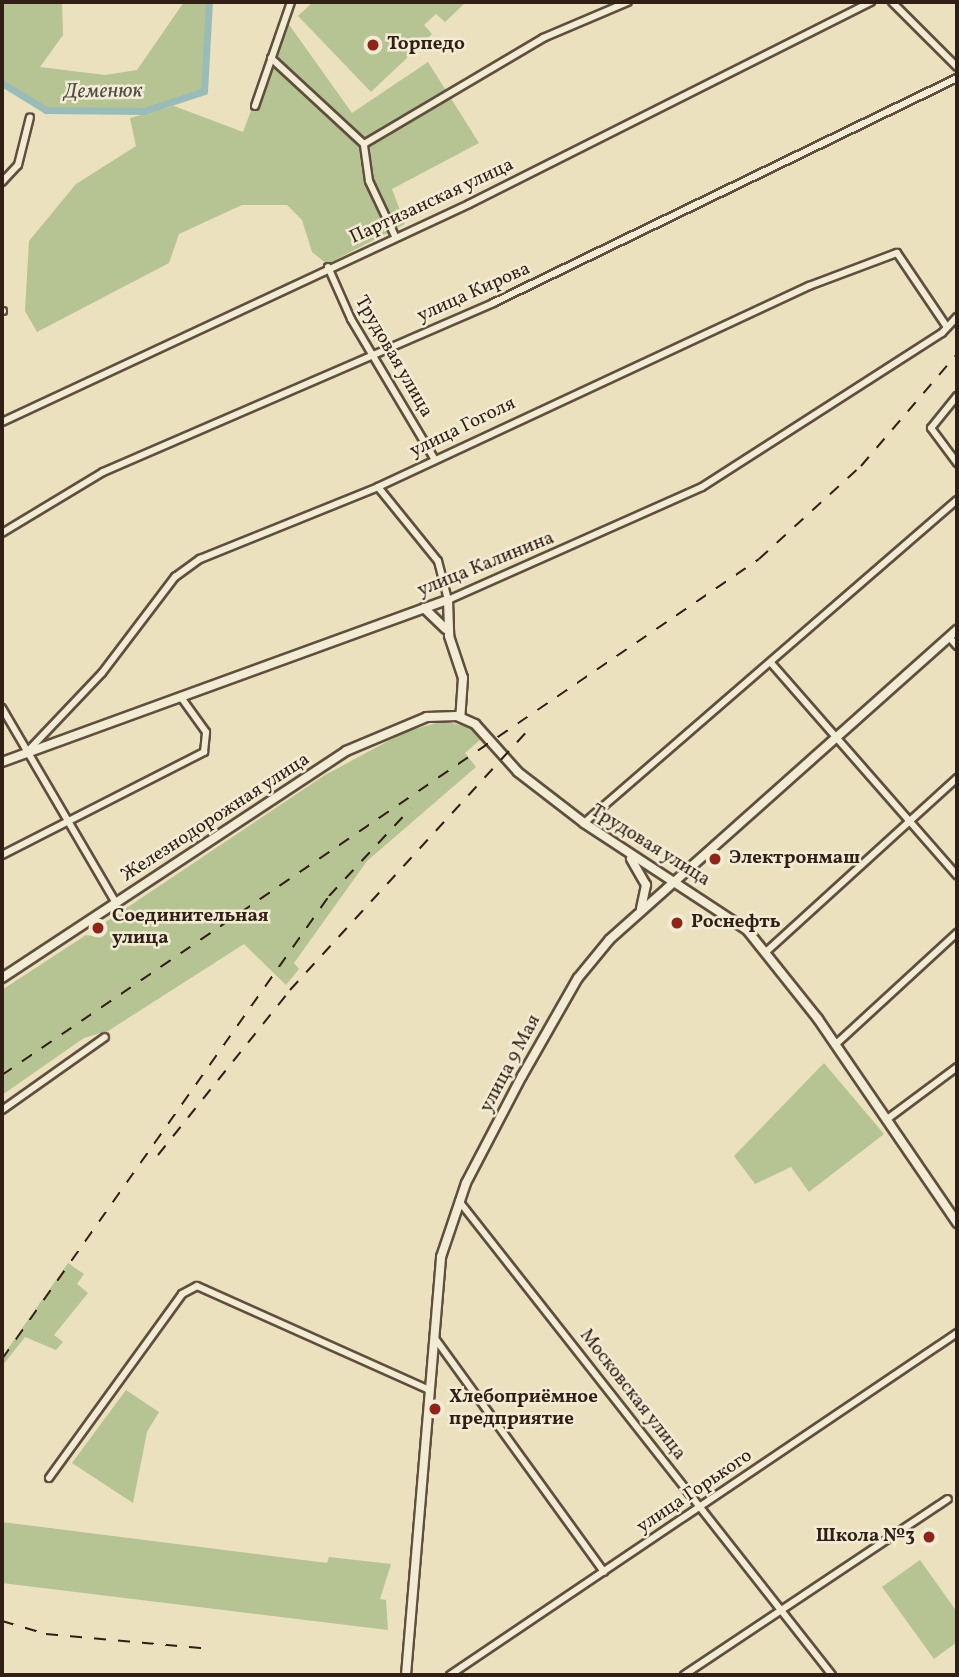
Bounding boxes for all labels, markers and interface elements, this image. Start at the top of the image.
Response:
place label: Торпедо [387,34,465,56]
marker: Торпедо [365,37,381,53]
water label: Деменюк [63,79,143,105]
street label: Партизанская улица [346,154,518,250]
street label: улица Кирова [414,258,534,328]
street label: Трудовая улица [349,292,437,422]
street label: улица Гоголя [406,393,520,463]
street label: улица Калинина [414,527,558,603]
street label: Железнодорожная улица [117,748,315,888]
street label: Трудовая улица [586,800,714,892]
place label: Электронмаш [729,848,860,870]
marker: Электронмаш [707,851,723,867]
place label: Соединительная улица [112,906,269,950]
place label: Роснефть [691,912,781,934]
marker: Роснефть [669,915,685,931]
marker: Соединительная улица [90,920,106,936]
street label: улица 9 Мая [476,1011,546,1117]
street label: Московская улица [574,1325,690,1465]
place label: Хлебоприёмное предприятие [449,1387,598,1431]
marker: Хлебоприёмное предприятие [427,1401,443,1417]
street label: улица Горького [633,1445,757,1539]
place label: Школа №3 [816,1526,915,1548]
marker: Школа №3 [921,1529,937,1545]

